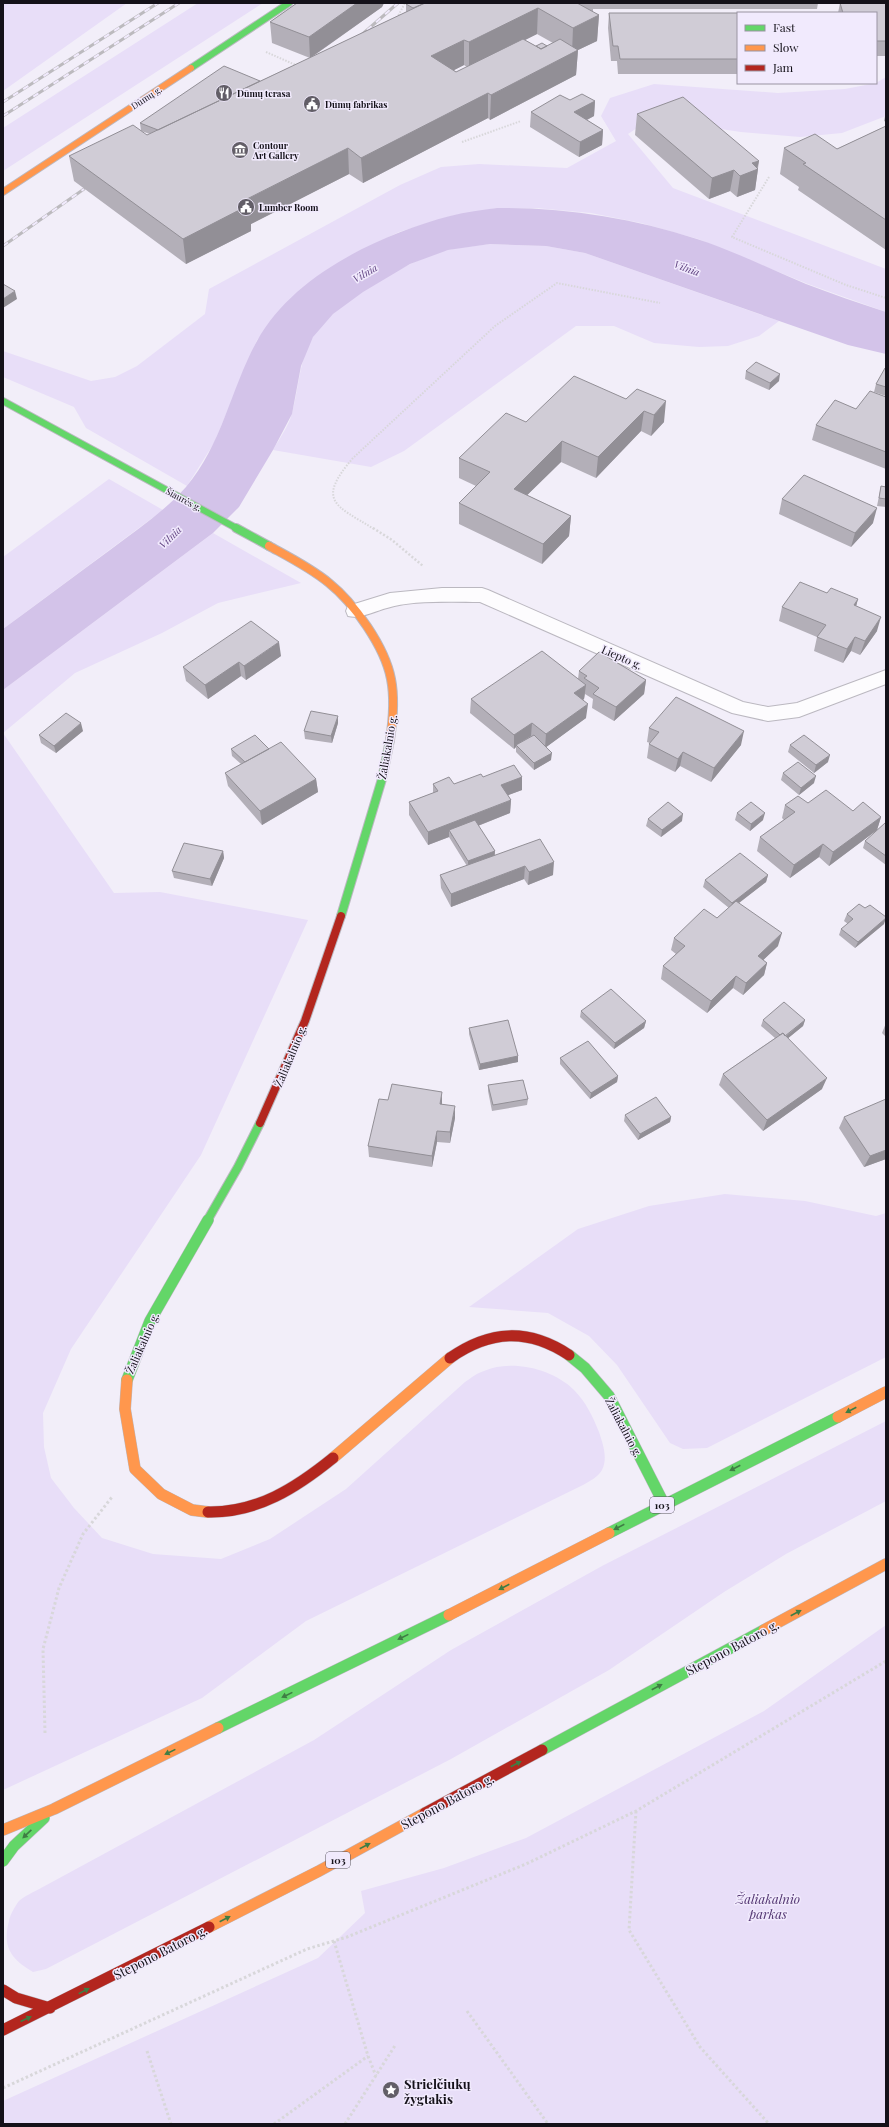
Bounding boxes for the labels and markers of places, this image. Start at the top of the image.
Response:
restaurant icon: Dūmų terasa [214,83,234,103]
place label: Dūmų terasa [237,87,291,99]
public building icon: Dūmų fabrikas [302,94,322,114]
place label: Dūmų fabrikas [325,98,387,110]
place label: Contour Art Gallery [252,139,299,161]
museum icon: Contour Art Gallery [230,140,250,160]
public building icon: Lumber Room [236,197,256,217]
place label: Lumber Room [259,201,319,213]
place label: Strielčiukų žygtakis [404,2075,471,2107]
place icon: Strielčiukų žygtakis [381,2080,401,2100]

